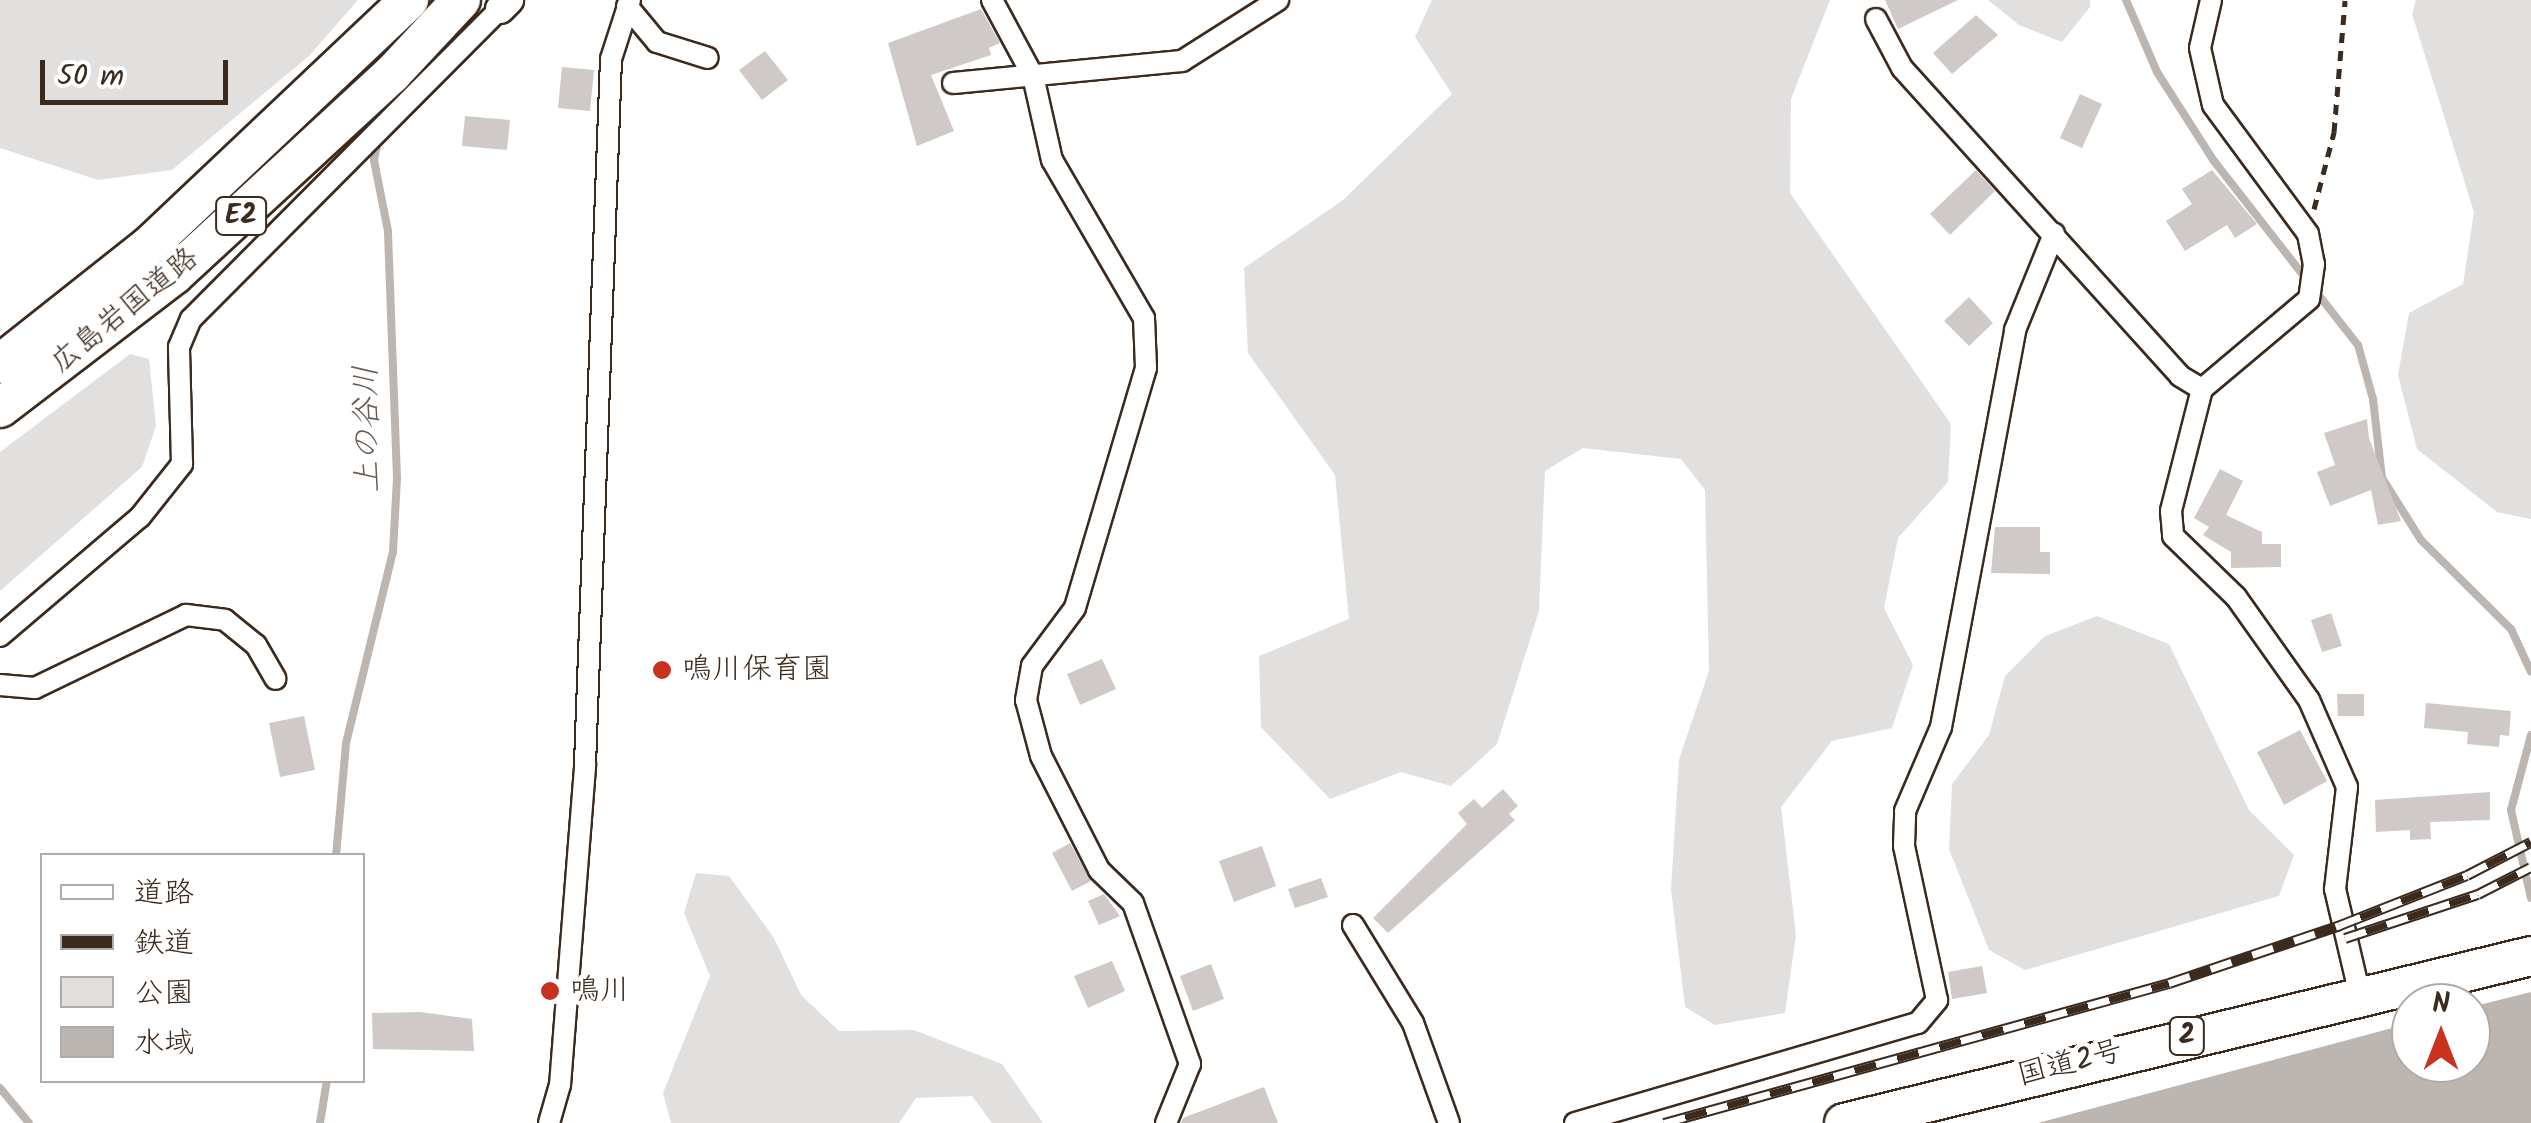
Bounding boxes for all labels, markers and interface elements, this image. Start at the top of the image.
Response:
scale bar [45,40,232,102]
text: 50 m [57,53,124,101]
road number: E2 [214,193,268,239]
street label: 広島岩国道路 [44,240,206,382]
water label: 上の谷川 [349,365,389,493]
place label: 鳴川保育園 [682,652,832,688]
marker: 鳴川保育園 [651,659,673,681]
legend [40,853,365,1083]
text: 道路 [134,870,194,918]
text: 鉄道 [134,920,194,968]
text: 公園 [134,970,194,1018]
place label: 鳴川 [570,973,630,1009]
marker: 鳴川 [539,980,561,1002]
text: N [2432,982,2450,1027]
north arrow [2391,983,2491,1083]
road number: 2 [2167,1013,2207,1059]
text: 水域 [134,1020,194,1068]
street label: 国道2号 [2014,1034,2126,1094]

